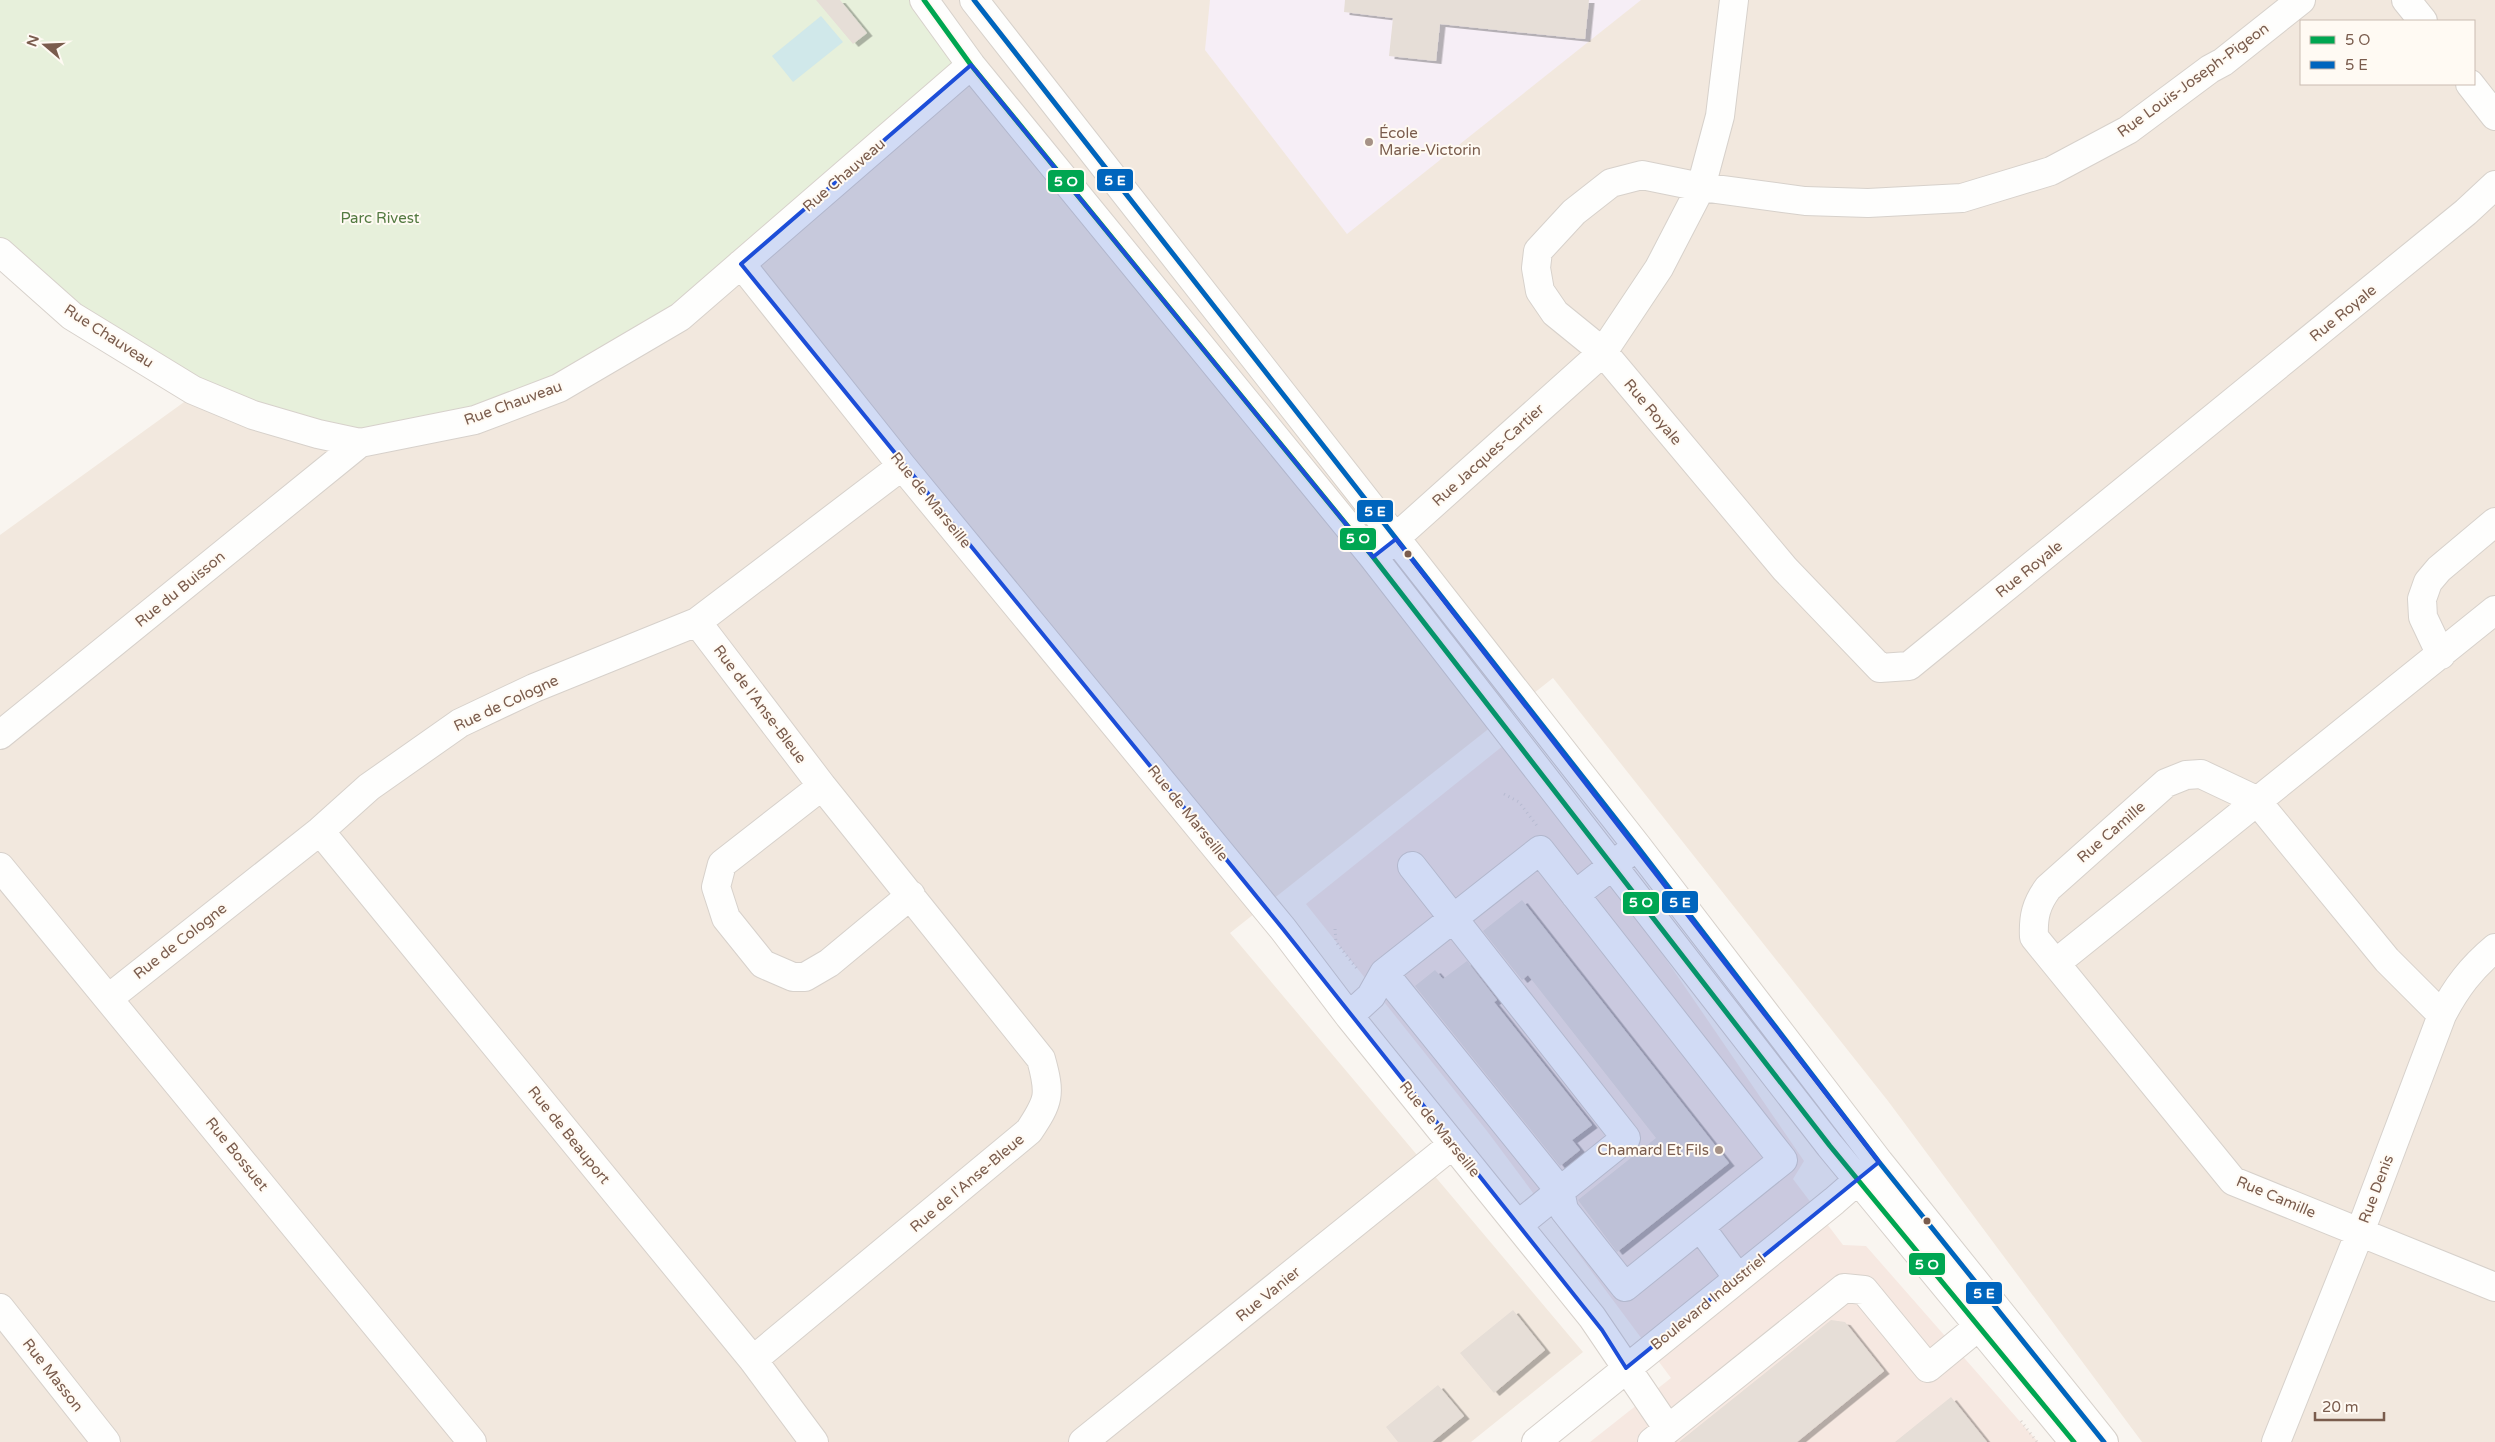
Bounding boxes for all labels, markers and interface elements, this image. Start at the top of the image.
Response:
street label: Rue Louis-Joseph-Pigeon [2114,19,2272,141]
north arrow [20,20,70,70]
legend [2300,20,2475,85]
text: 5 O [2345,31,2371,49]
text: N [23,33,43,49]
text: 5 E [2345,56,2368,74]
place label: École Marie-Victorin [1379,124,1481,159]
street label: Rue Chauveau [799,134,889,216]
marker: École Marie-Victorin [1363,136,1375,148]
line badge: 5 E [1096,168,1134,192]
line badge: 5 O [1047,169,1085,193]
text: 5 E [1104,172,1126,189]
text: 5 O [1054,173,1078,190]
park label: Parc Rivest [340,209,420,227]
street label: Rue Royale [2306,281,2380,345]
street label: Rue Chauveau [61,300,157,372]
street label: Rue Royale [1620,375,1686,449]
street label: Rue Chauveau [461,377,565,429]
street label: Rue Jacques-Cartier [1428,400,1548,510]
street label: Rue de Marseille [887,448,975,552]
line badge: 5 E [1356,499,1394,523]
text: 5 E [1364,503,1386,520]
line badge: 5 O [1339,527,1377,551]
text: 5 O [1346,530,1370,547]
street label: Rue Royale [1992,537,2066,601]
street label: Rue du Buisson [131,547,229,631]
unlabelled marker [1403,549,1413,559]
street label: Rue de l'Anse-Bleue [710,641,810,767]
street label: Rue de Cologne [451,671,561,735]
street label: Rue de Marseille [1144,761,1232,865]
street label: Rue Camille [2073,797,2149,867]
line badge: 5 E [1661,890,1699,914]
line badge: 5 O [1622,891,1660,915]
text: 5 O [1629,894,1653,911]
text: 5 E [1669,894,1691,911]
street label: Rue de Cologne [130,899,230,983]
street label: Rue de Marseille [1396,1077,1484,1181]
street label: Rue de Beauport [524,1083,614,1188]
street label: Rue Bossuet [202,1114,272,1195]
street label: Rue de l'Anse-Bleue [906,1130,1028,1236]
place label: Chamard Et Fils [1597,1141,1709,1159]
marker: Chamard Et Fils [1713,1144,1725,1156]
street label: Rue Denis [2355,1152,2397,1226]
street label: Rue Camille [2234,1172,2318,1222]
unlabelled marker [1922,1216,1932,1226]
street label: Boulevard Industriel [1647,1250,1769,1354]
line badge: 5 O [1908,1252,1946,1276]
text: 5 O [1915,1256,1939,1273]
street label: Rue Vanier [1232,1263,1304,1325]
line badge: 5 E [1965,1281,2003,1305]
text: 5 E [1973,1285,1995,1302]
street label: Rue Masson [19,1335,87,1415]
scale bar [2315,1390,2384,1422]
text: 20 m [2322,1398,2359,1416]

